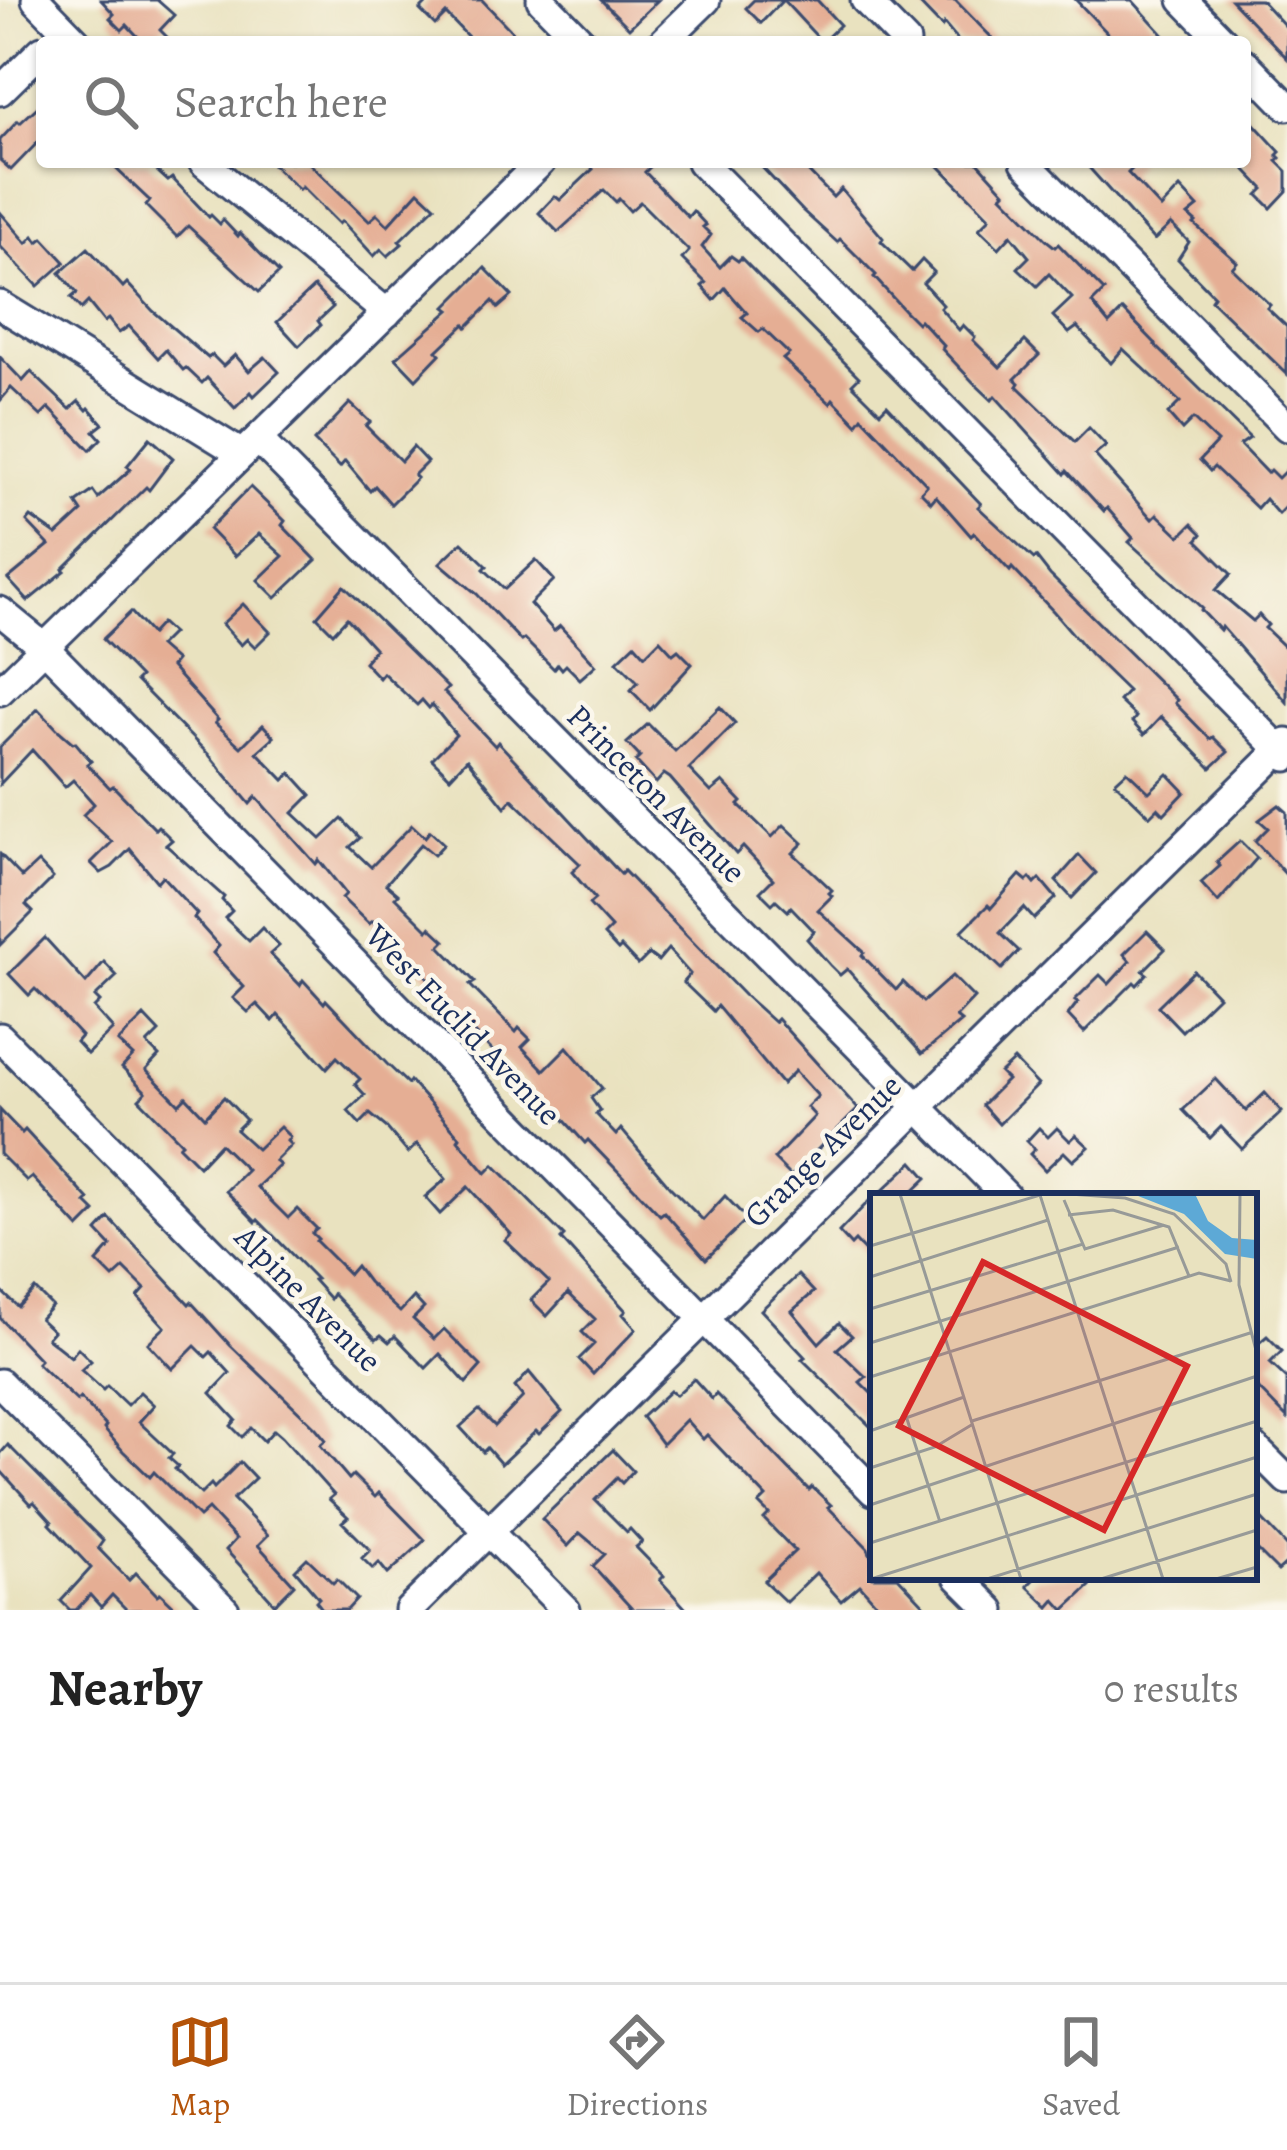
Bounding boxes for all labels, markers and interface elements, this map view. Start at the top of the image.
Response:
search box [36,36,1251,168]
icon: search [78,69,144,135]
text: Search here [174,71,388,133]
street label: Princeton Avenue [557,694,756,893]
street label: West Euclid Avenue [355,913,572,1135]
street label: Grange Avenue [734,1064,911,1237]
inset map [870,1193,1257,1580]
street label: Alpine Avenue [224,1214,392,1382]
text: Nearby [48,1653,202,1723]
text: 0 results [1104,1662,1239,1715]
tab: Map [167,2009,233,2126]
tab: Directions [567,2009,708,2126]
tab: Saved [1042,2009,1120,2126]

